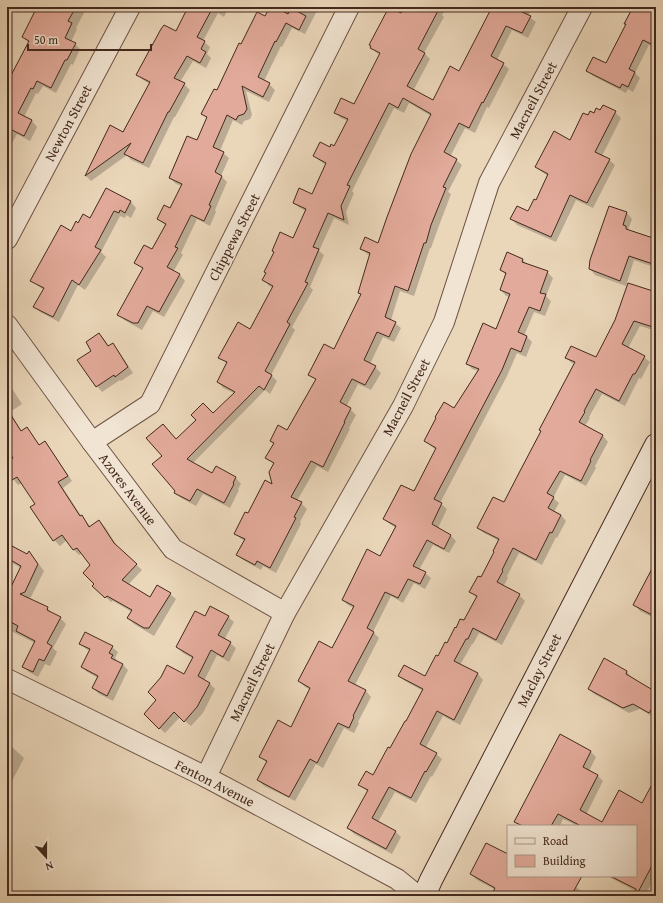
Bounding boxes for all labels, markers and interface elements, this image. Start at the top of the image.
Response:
scale bar [28,26,151,52]
text: 50 m [34,31,58,48]
street label: Macneil Street [504,58,562,142]
street label: Newton Street [39,81,97,165]
street label: Chippewa Street [203,190,265,284]
street label: Macneil Street [377,355,435,439]
street label: Azores Avenue [94,449,162,530]
street label: Maclay Street [512,630,566,710]
street label: Macneil Street [224,639,280,725]
street label: Fenton Avenue [172,754,259,812]
legend [507,825,637,877]
text: Road [543,832,569,849]
north arrow [26,837,66,877]
text: Building [543,852,586,869]
text: N [43,858,56,875]

